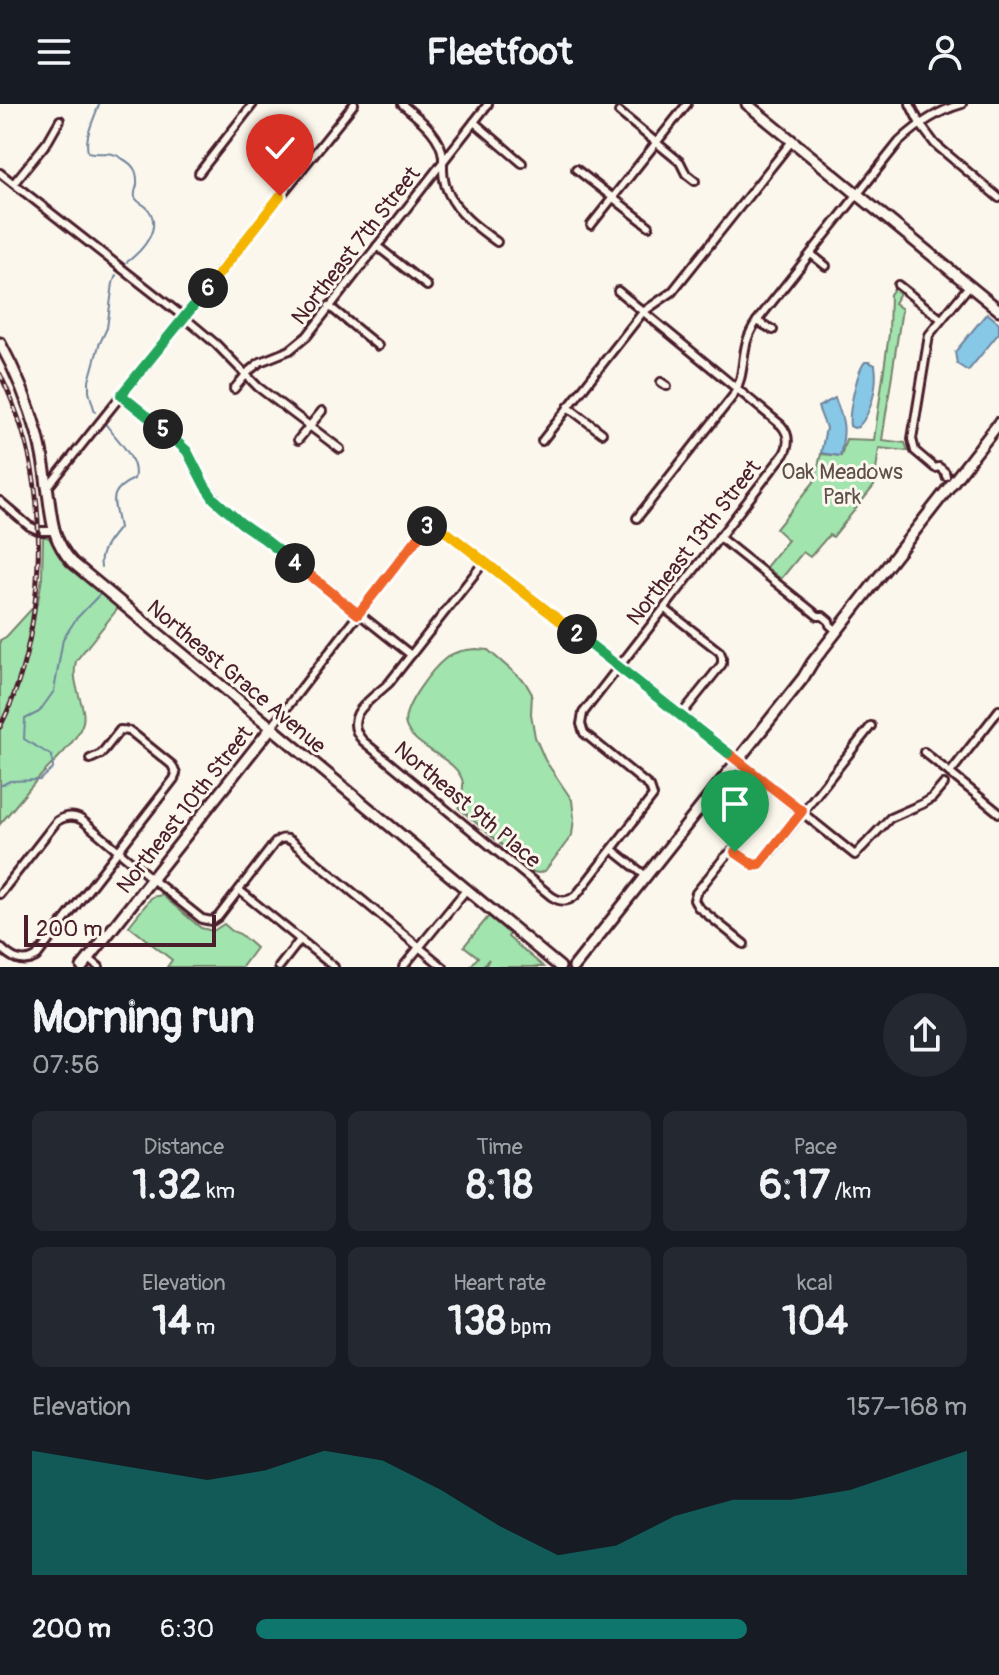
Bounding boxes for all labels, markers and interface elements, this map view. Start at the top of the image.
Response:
icon: menu [32,30,76,74]
text: Fleetfoot [427,30,572,75]
icon: person [923,30,967,74]
pin [246,114,314,196]
icon: check [258,126,302,170]
street label: Northeast 7th Street [285,161,426,330]
pin: 6 [188,268,228,308]
text: 6 [202,274,214,302]
pin: 5 [143,409,183,449]
text: 5 [157,415,169,443]
street label: Northeast 13th Street [620,454,767,631]
park label: Oak Meadows Park [781,458,903,511]
pin: 3 [407,506,447,546]
text: 3 [421,512,433,540]
pin: 4 [275,543,315,583]
text: 4 [289,549,301,577]
street label: Northeast Grace Avenue [141,594,332,760]
pin: 2 [557,614,597,654]
text: 2 [571,620,583,648]
street label: Northeast 10th Street [110,720,259,899]
street label: Northeast 9th Place [388,735,547,874]
pin [701,770,769,852]
icon: arrive [713,782,757,826]
scale bar [24,911,216,947]
text: 200 m [36,915,103,943]
text: Morning run [32,991,255,1046]
button: share [883,993,967,1077]
text: 07:56 [32,1049,100,1081]
text: Distance [144,1133,224,1161]
text: Time [477,1133,522,1161]
text: Pace [793,1133,837,1161]
text: 1.32 [133,1161,202,1210]
text: 8:18 [466,1161,533,1210]
text: 6:17 [759,1161,830,1210]
text: km [202,1177,235,1205]
text: /km [830,1177,871,1205]
text: Elevation [142,1269,226,1297]
text: Heart rate [453,1269,546,1297]
text: kcal [797,1269,833,1297]
text: 14 [152,1297,191,1346]
text: 138 [448,1297,506,1346]
text: 104 [782,1297,848,1346]
text: m [191,1313,215,1341]
text: bpm [506,1313,551,1341]
text: Elevation [32,1391,131,1423]
text: 157–168 m [847,1391,967,1423]
text: 200 m [32,1613,111,1645]
text: 6:30 [160,1613,214,1645]

